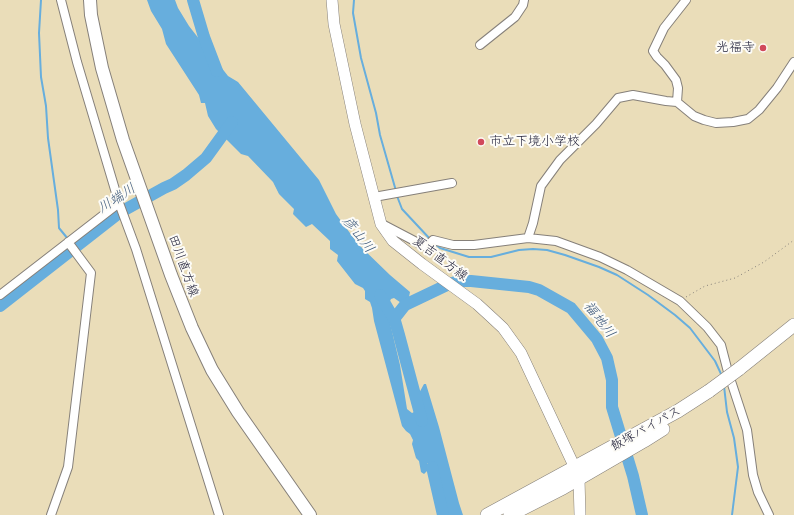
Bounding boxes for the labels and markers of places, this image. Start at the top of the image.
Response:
place label: 光福寺 [716,40,755,56]
marker: 光福寺 [758,43,768,53]
place label: 市立下境小学校 [489,134,580,150]
marker: 市立下境小学校 [476,137,486,147]

